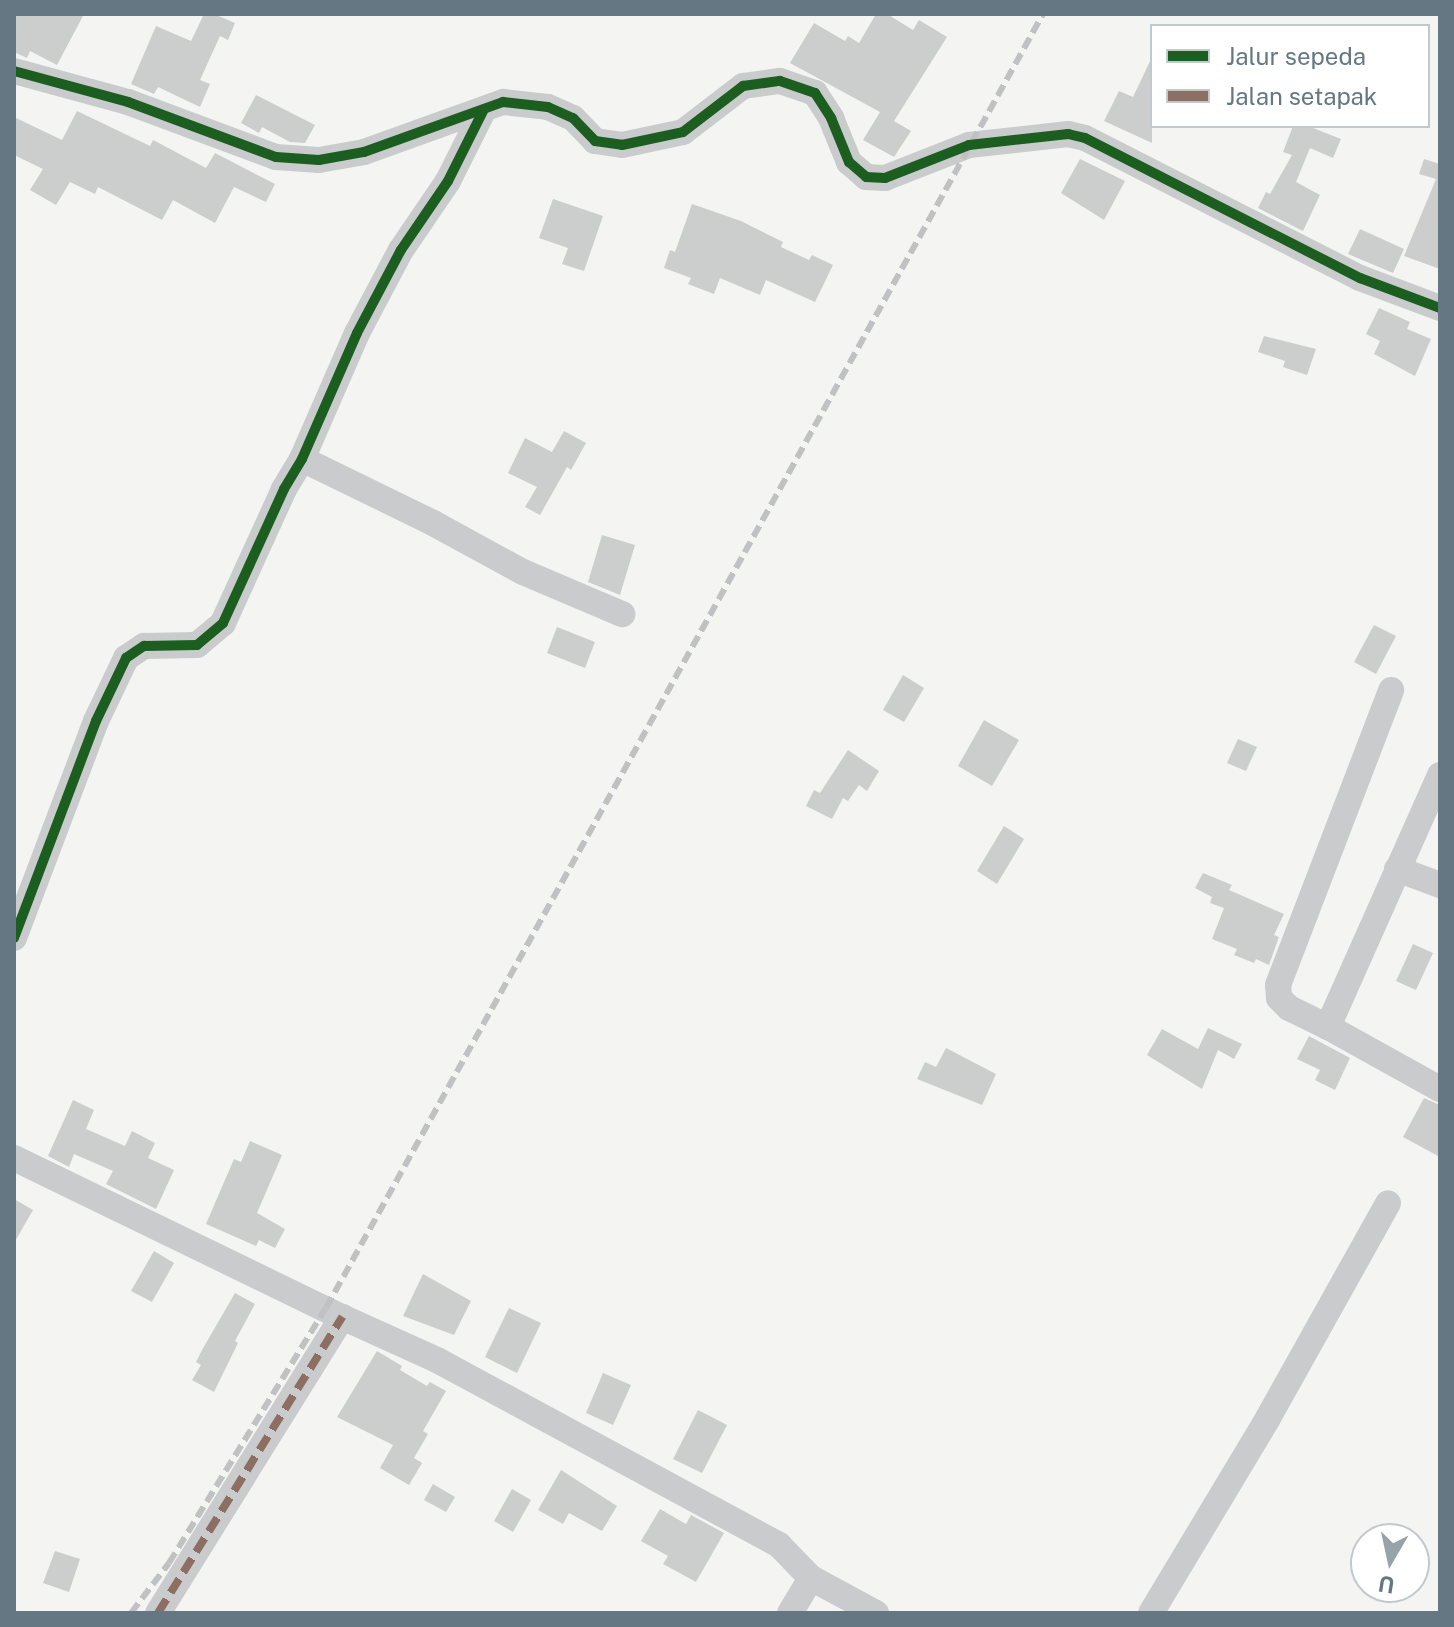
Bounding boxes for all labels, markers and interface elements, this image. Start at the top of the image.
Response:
legend [1150,24,1430,128]
text: Jalur sepeda [1226,42,1366,70]
text: Jalan setapak [1226,82,1377,110]
north arrow [1350,1523,1430,1603]
text: U [1377,1571,1396,1599]

